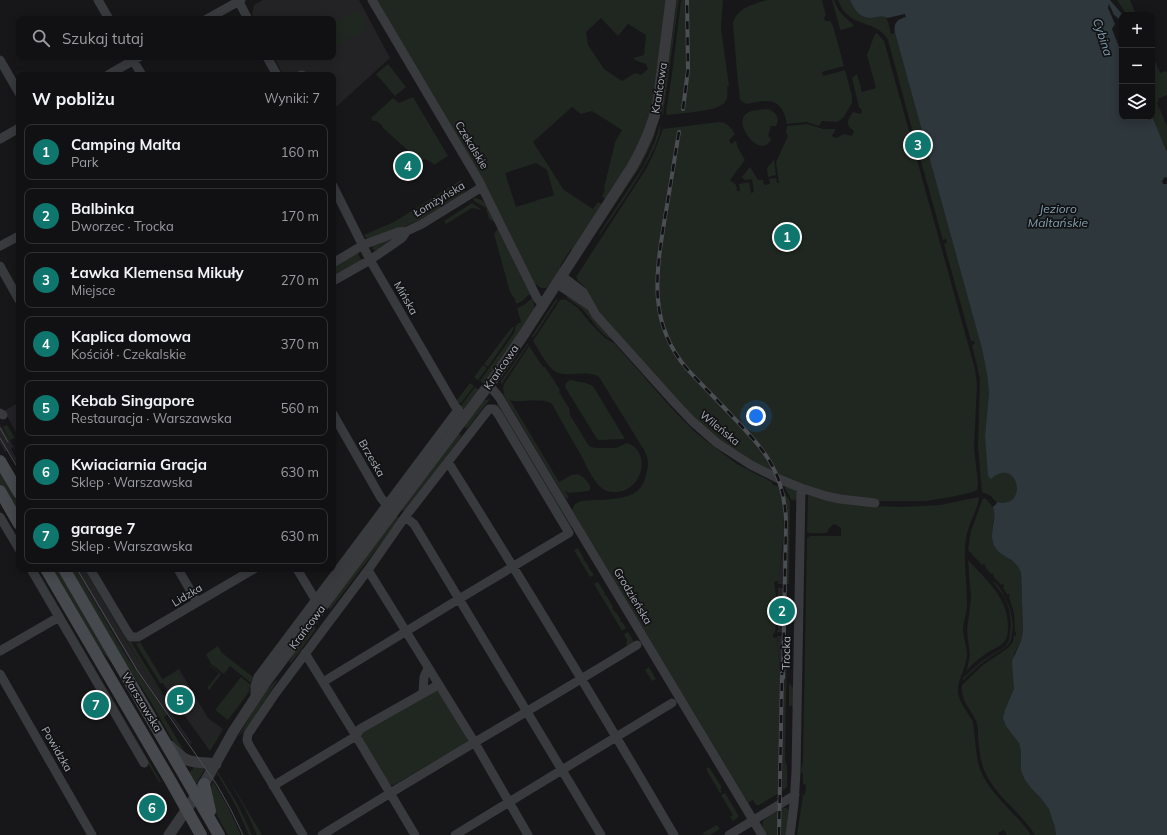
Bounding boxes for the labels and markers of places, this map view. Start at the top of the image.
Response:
pin: 3 [905,130,931,160]
pin: 4 [395,151,421,181]
pin: 1 [774,222,800,252]
pin: 2 [769,596,795,626]
pin: 5 [167,685,193,715]
pin: 7 [83,690,109,720]
pin: 6 [139,793,165,823]

